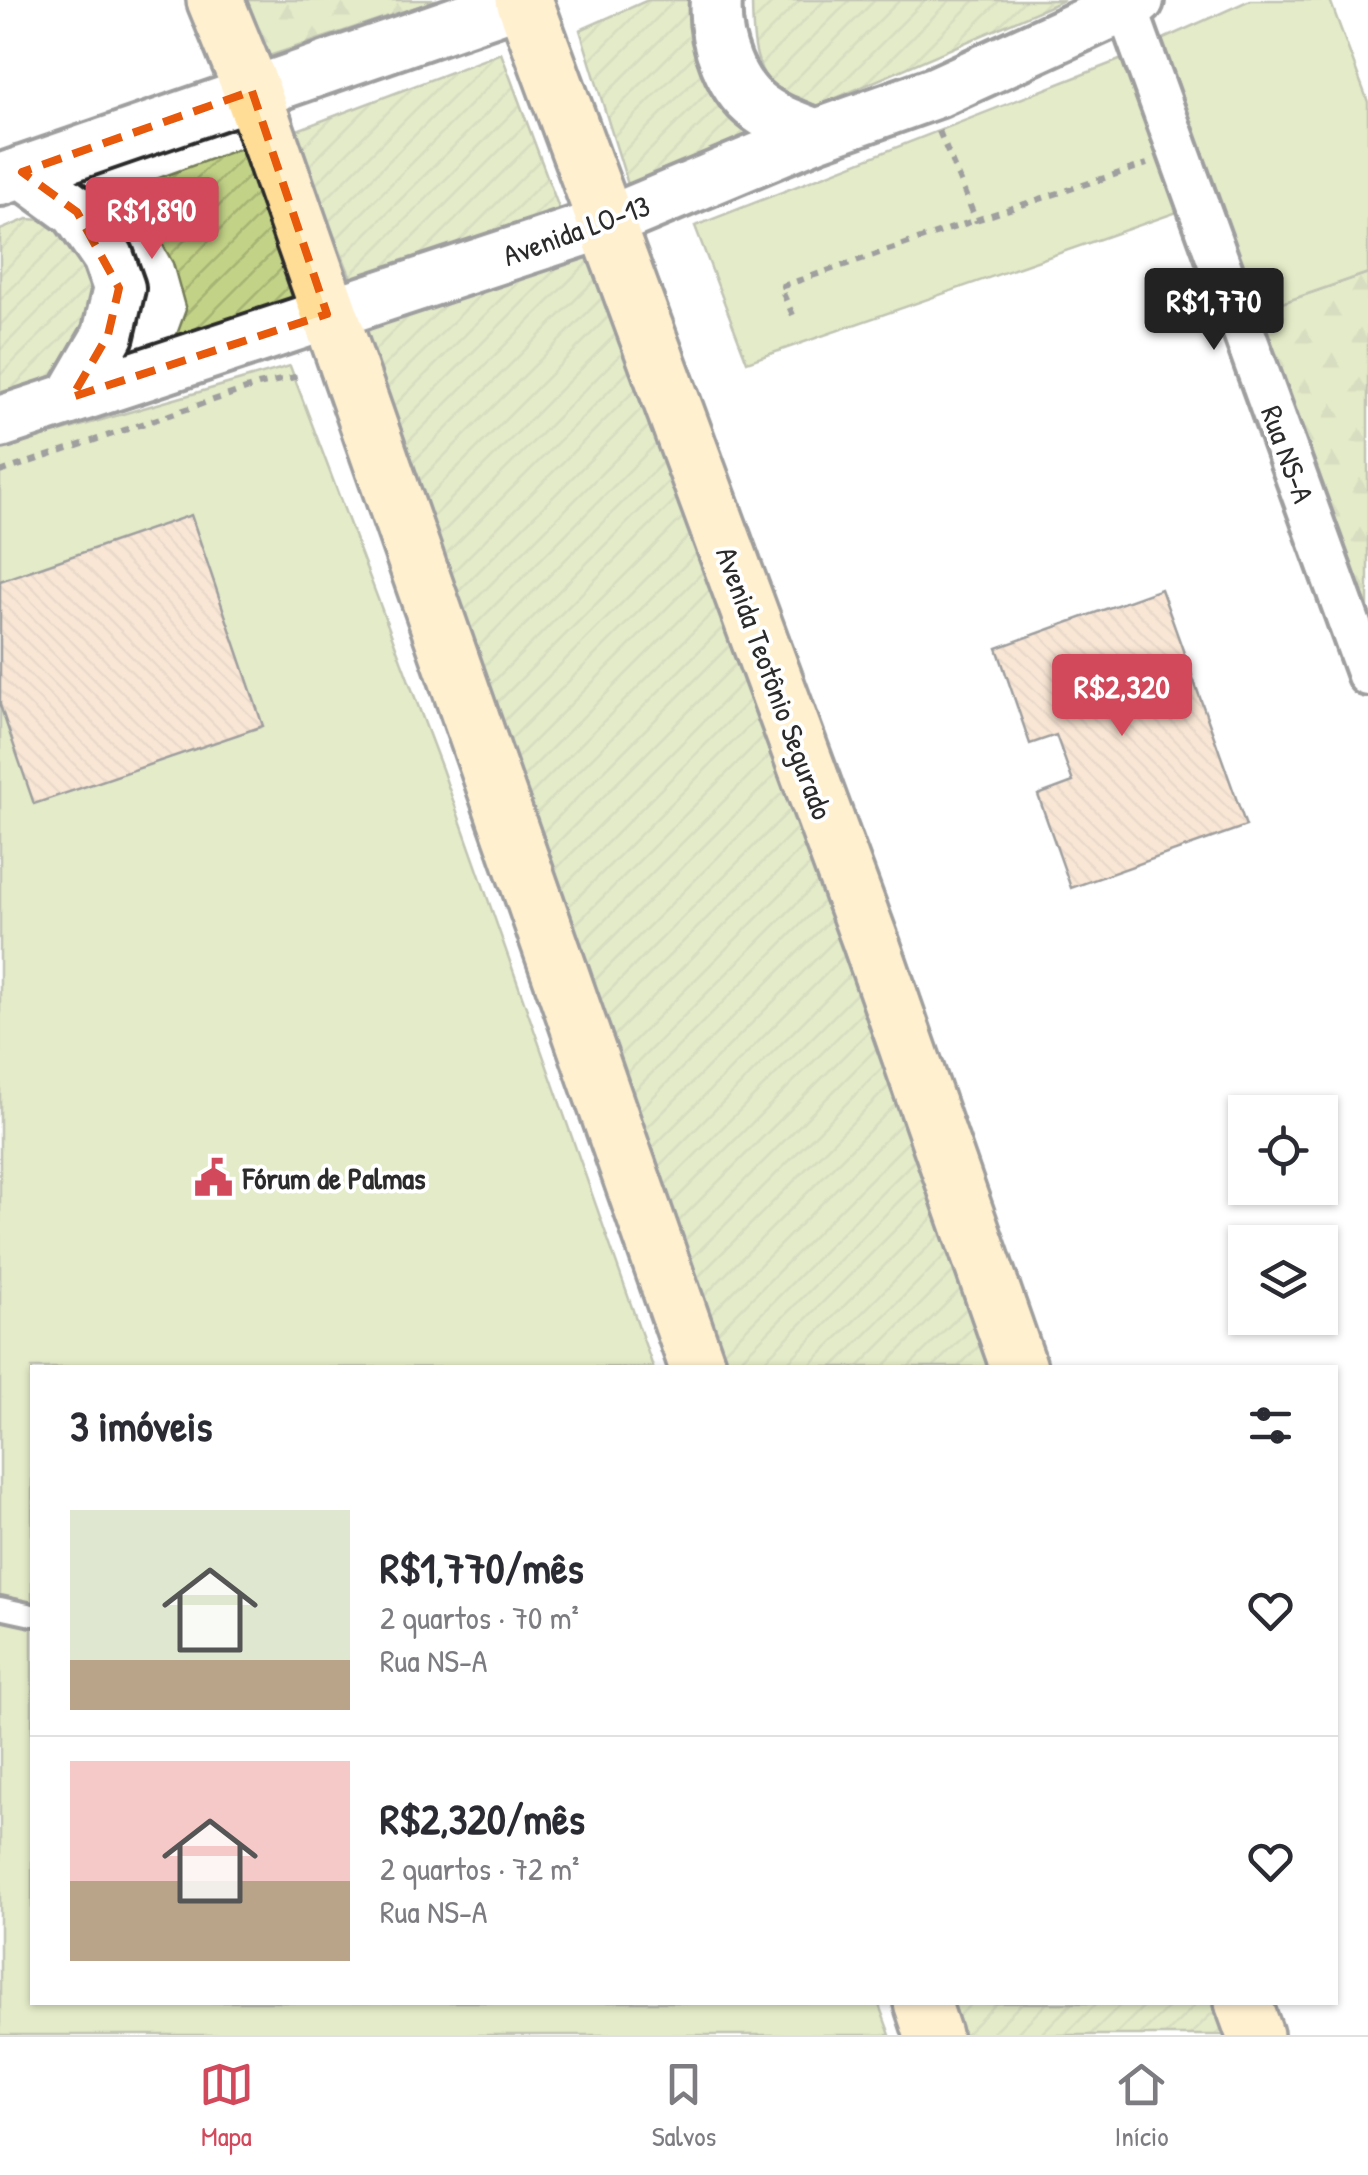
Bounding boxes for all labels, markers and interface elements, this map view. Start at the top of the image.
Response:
pin: R$1,890 [60,177,244,262]
street label: Avenida LO-13 [497,185,655,275]
text: R$1,890 [108,188,196,231]
pin: R$1,770 [1122,268,1306,353]
text: R$1,770 [1167,279,1261,322]
street label: Rua NS-A [1252,400,1324,509]
street label: Avenida Teotônio Segurado [707,541,843,825]
pin: R$2,320 [1030,654,1214,739]
text: R$2,320 [1074,665,1170,708]
map controls [1228,1095,1338,1335]
button: locate [1228,1095,1338,1205]
public building icon: Fórum de Palmas [192,1157,234,1199]
place label: Fórum de Palmas [242,1158,426,1198]
button: layers [1228,1225,1338,1335]
text: 3 imóveis [70,1397,212,1454]
icon: filters [1243,1398,1298,1453]
text: R$1,770/mês [380,1539,584,1596]
icon: home [150,1550,270,1670]
icon: heart [1243,1583,1298,1638]
text: 2 quartos · 70 m² [380,1596,579,1639]
text: Rua NS-A [380,1639,488,1682]
text: R$2,320/mês [380,1790,585,1847]
icon: home [150,1801,270,1921]
icon: heart [1243,1834,1298,1889]
text: 2 quartos · 72 m² [380,1847,579,1890]
text: Rua NS-A [380,1890,488,1933]
tab: Mapa [199,2057,254,2155]
tab: Salvos [652,2057,716,2155]
tab: Início [1114,2057,1169,2155]

